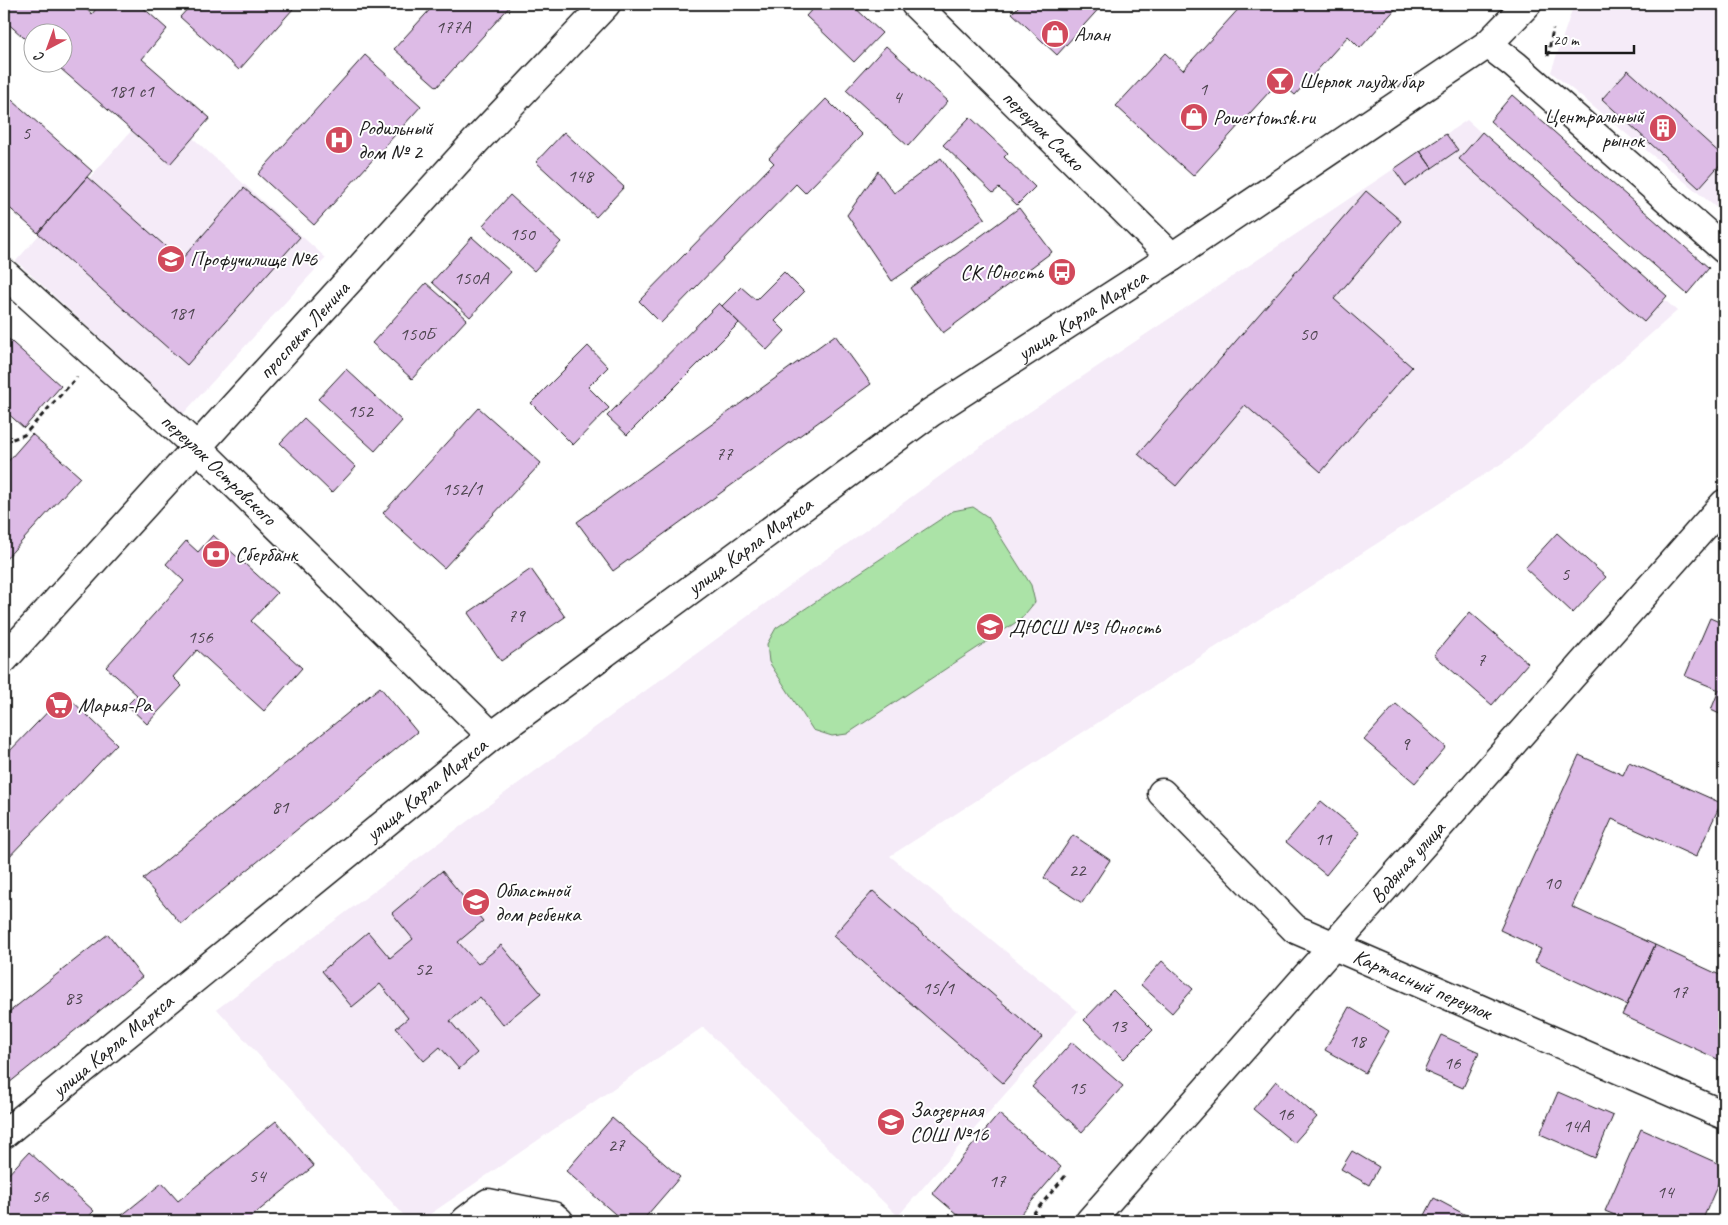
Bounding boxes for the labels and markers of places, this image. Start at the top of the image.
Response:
shop icon: Алан [1040,19,1070,49]
place label: Алан [1074,21,1111,47]
bar icon: Шерлок лаудж бар [1265,66,1295,96]
place label: Шерлок лаудж бар [1299,68,1424,94]
shop icon: Powertomsk.ru [1179,102,1209,132]
place label: Центральный рынок [1544,103,1646,153]
place label: Powertomsk.ru [1213,104,1316,130]
building icon: Центральный рынок [1648,113,1678,143]
place label: Родильный дом № 2 [358,115,434,165]
hospital icon: Родильный дом № 2 [324,125,354,155]
school or university icon: Профучилище №6 [156,244,186,274]
place label: Профучилище №6 [190,246,318,272]
bus stop icon: СК Юность [1047,257,1077,287]
place label: СК Юность [960,259,1044,285]
bank icon: Сбербанк [201,539,231,569]
place label: Сбербанк [235,541,300,567]
school or university icon: ДЮСШ №3 Юность [975,612,1005,642]
place label: ДЮСШ №3 Юность [1009,614,1162,640]
supermarket icon: Мария-Ра [44,690,74,720]
place label: Мария-Ра [78,692,153,718]
place label: Областной дом ребенка [495,877,582,927]
school or university icon: Областной дом ребенка [461,887,491,917]
place label: Заозерная СОШ №16 [910,1097,989,1147]
school or university icon: Заозерная СОШ №16 [876,1107,906,1137]

